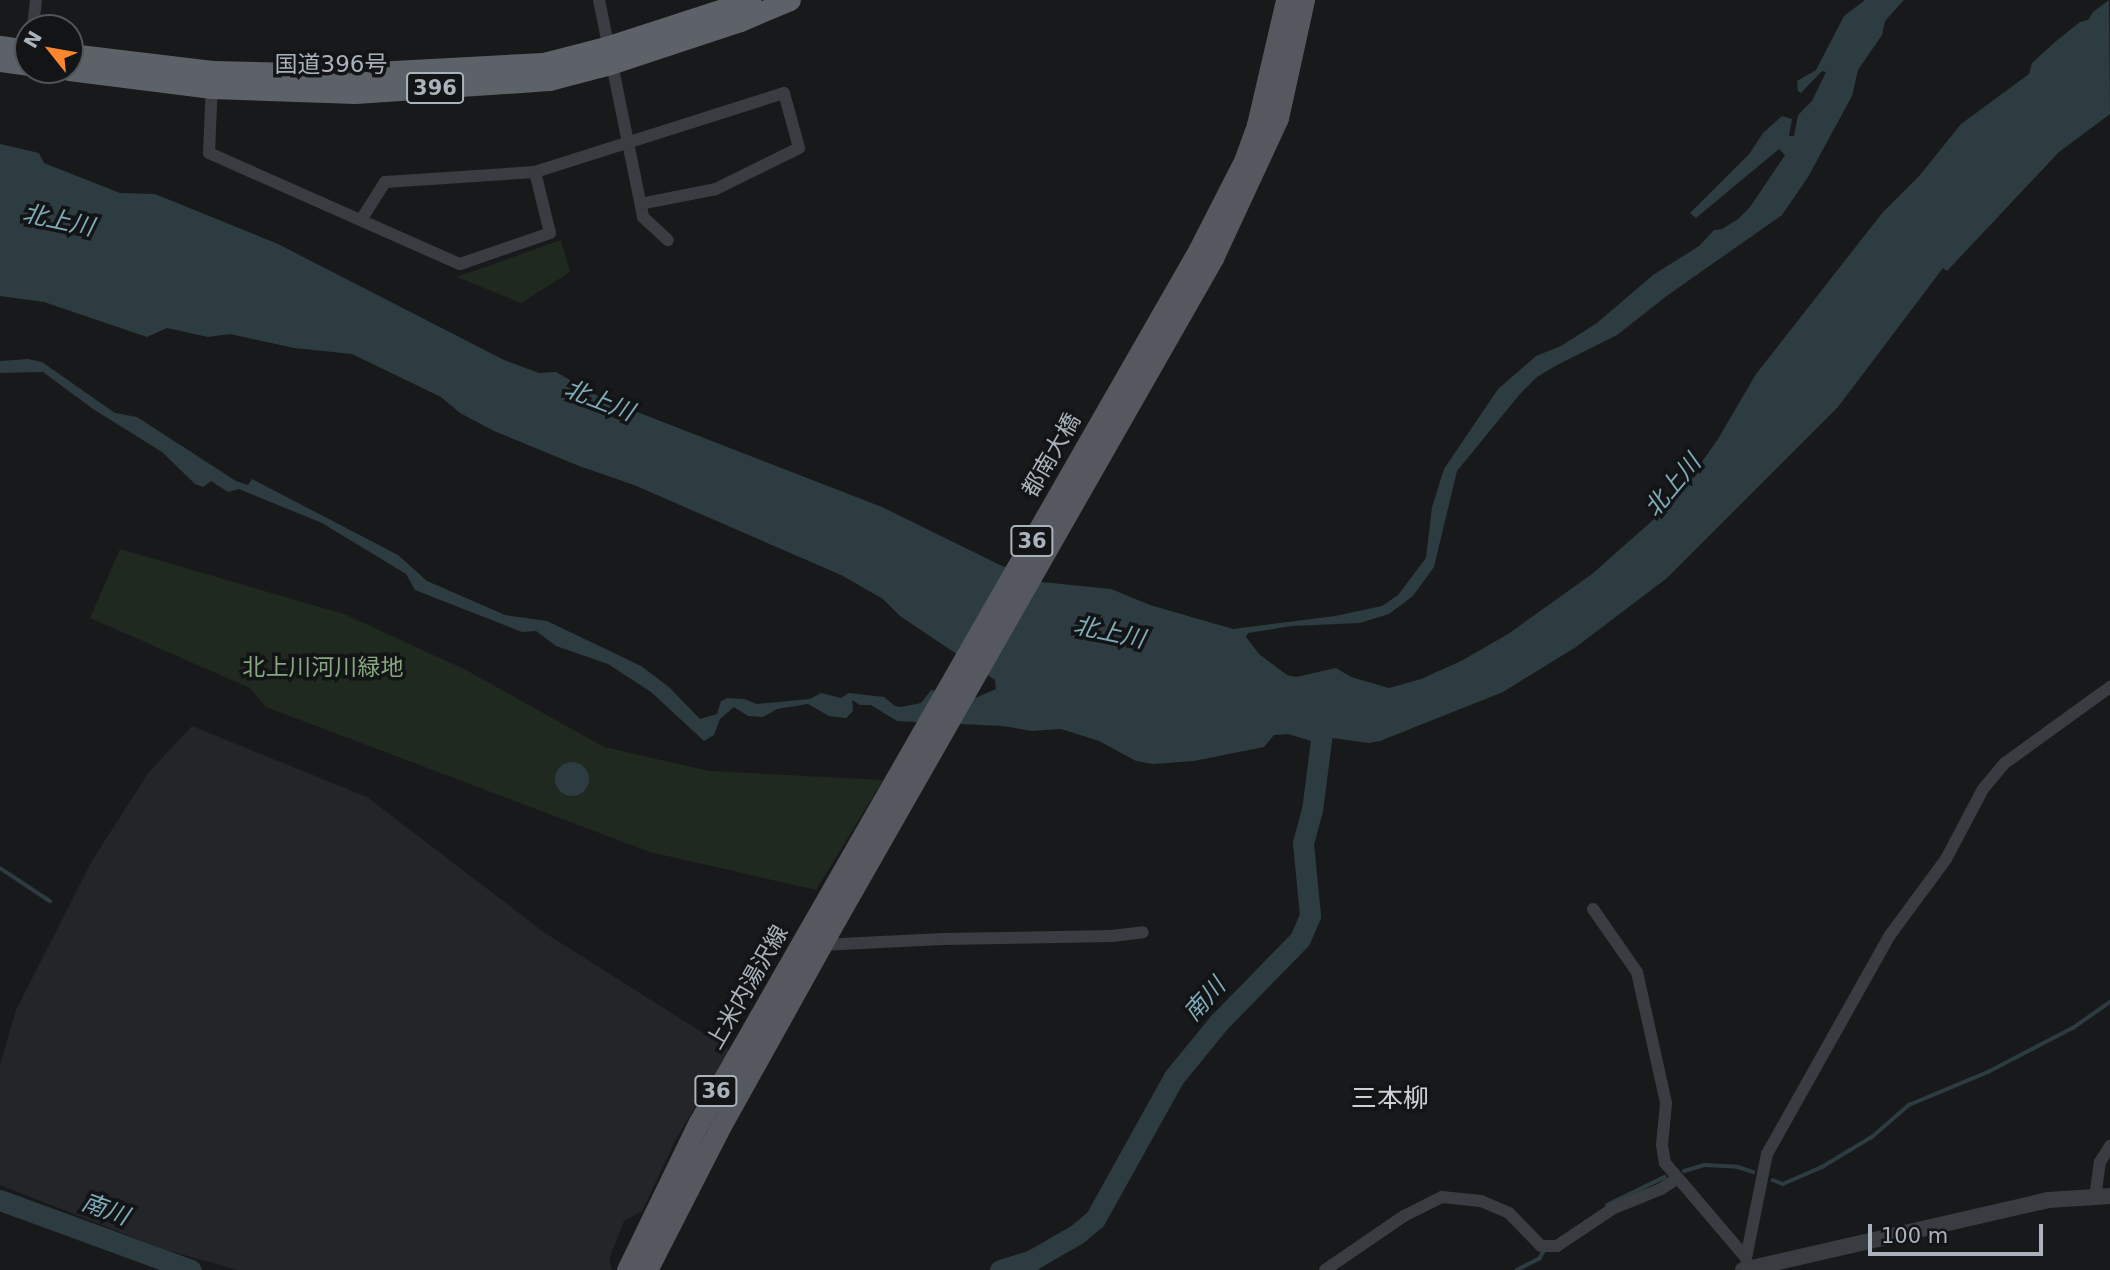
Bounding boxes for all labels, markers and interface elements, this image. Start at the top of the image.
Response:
north arrow [14,14,84,84]
text: N [19,27,46,52]
street label: 国道396号 [275,50,387,78]
road number: 396 [405,70,465,106]
water label: 北上川 [20,199,96,243]
water label: 北上川 [560,375,638,427]
street label: 都南大橋 [1016,408,1086,502]
water label: 北上川 [1639,449,1707,523]
road number: 36 [1009,524,1055,558]
water label: 北上川 [1071,611,1147,655]
park label: 北上川河川緑地 [243,653,403,681]
street label: 上米内湯沢線 [701,920,793,1054]
water label: 南川 [1178,973,1232,1027]
road number: 36 [693,1074,739,1108]
district label: 三本柳 [1351,1083,1429,1115]
water label: 南川 [78,1188,132,1232]
scale bar [1872,1210,2047,1254]
text: 100 m [1881,1224,1948,1248]

